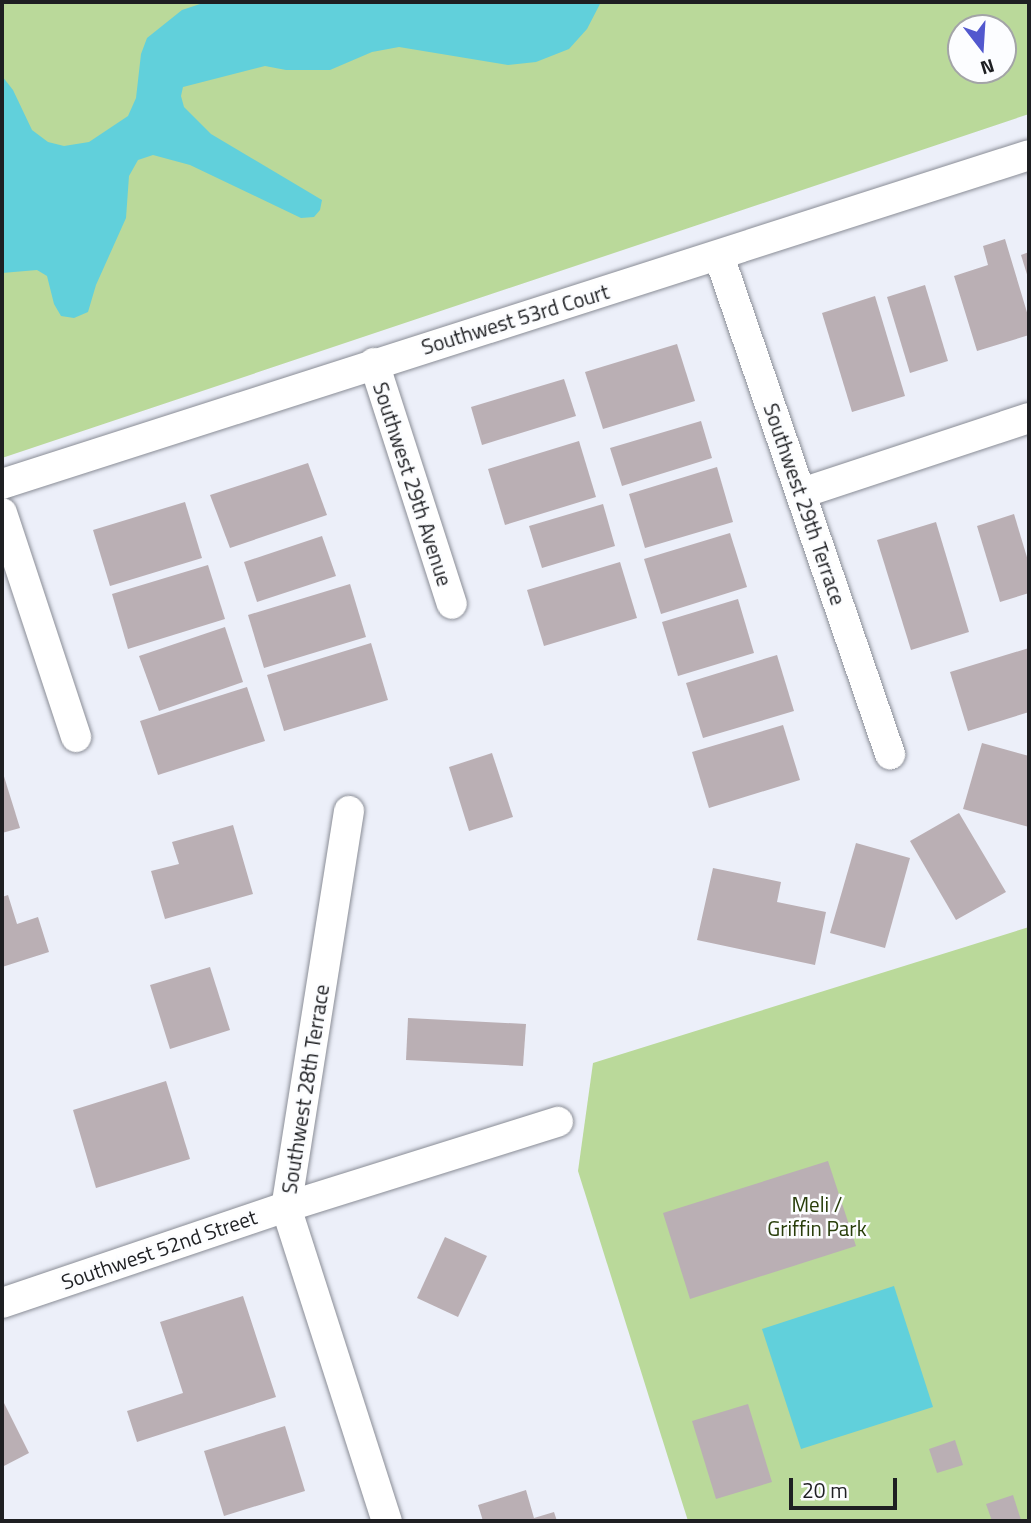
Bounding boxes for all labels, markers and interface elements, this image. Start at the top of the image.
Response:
north arrow [947,14,1017,84]
text: N [977,52,998,83]
street label: Southwest 53rd Court [418,278,612,360]
street label: Southwest 29th Avenue [368,379,458,589]
street label: Southwest 29th Terrace [759,400,851,608]
street label: Southwest 28th Terrace [276,983,334,1195]
park label: Meli / Griffin Park [767,1191,867,1241]
street label: Southwest 52nd Street [58,1204,260,1294]
scale bar [793,1464,902,1508]
text: 20 m [802,1474,848,1506]

